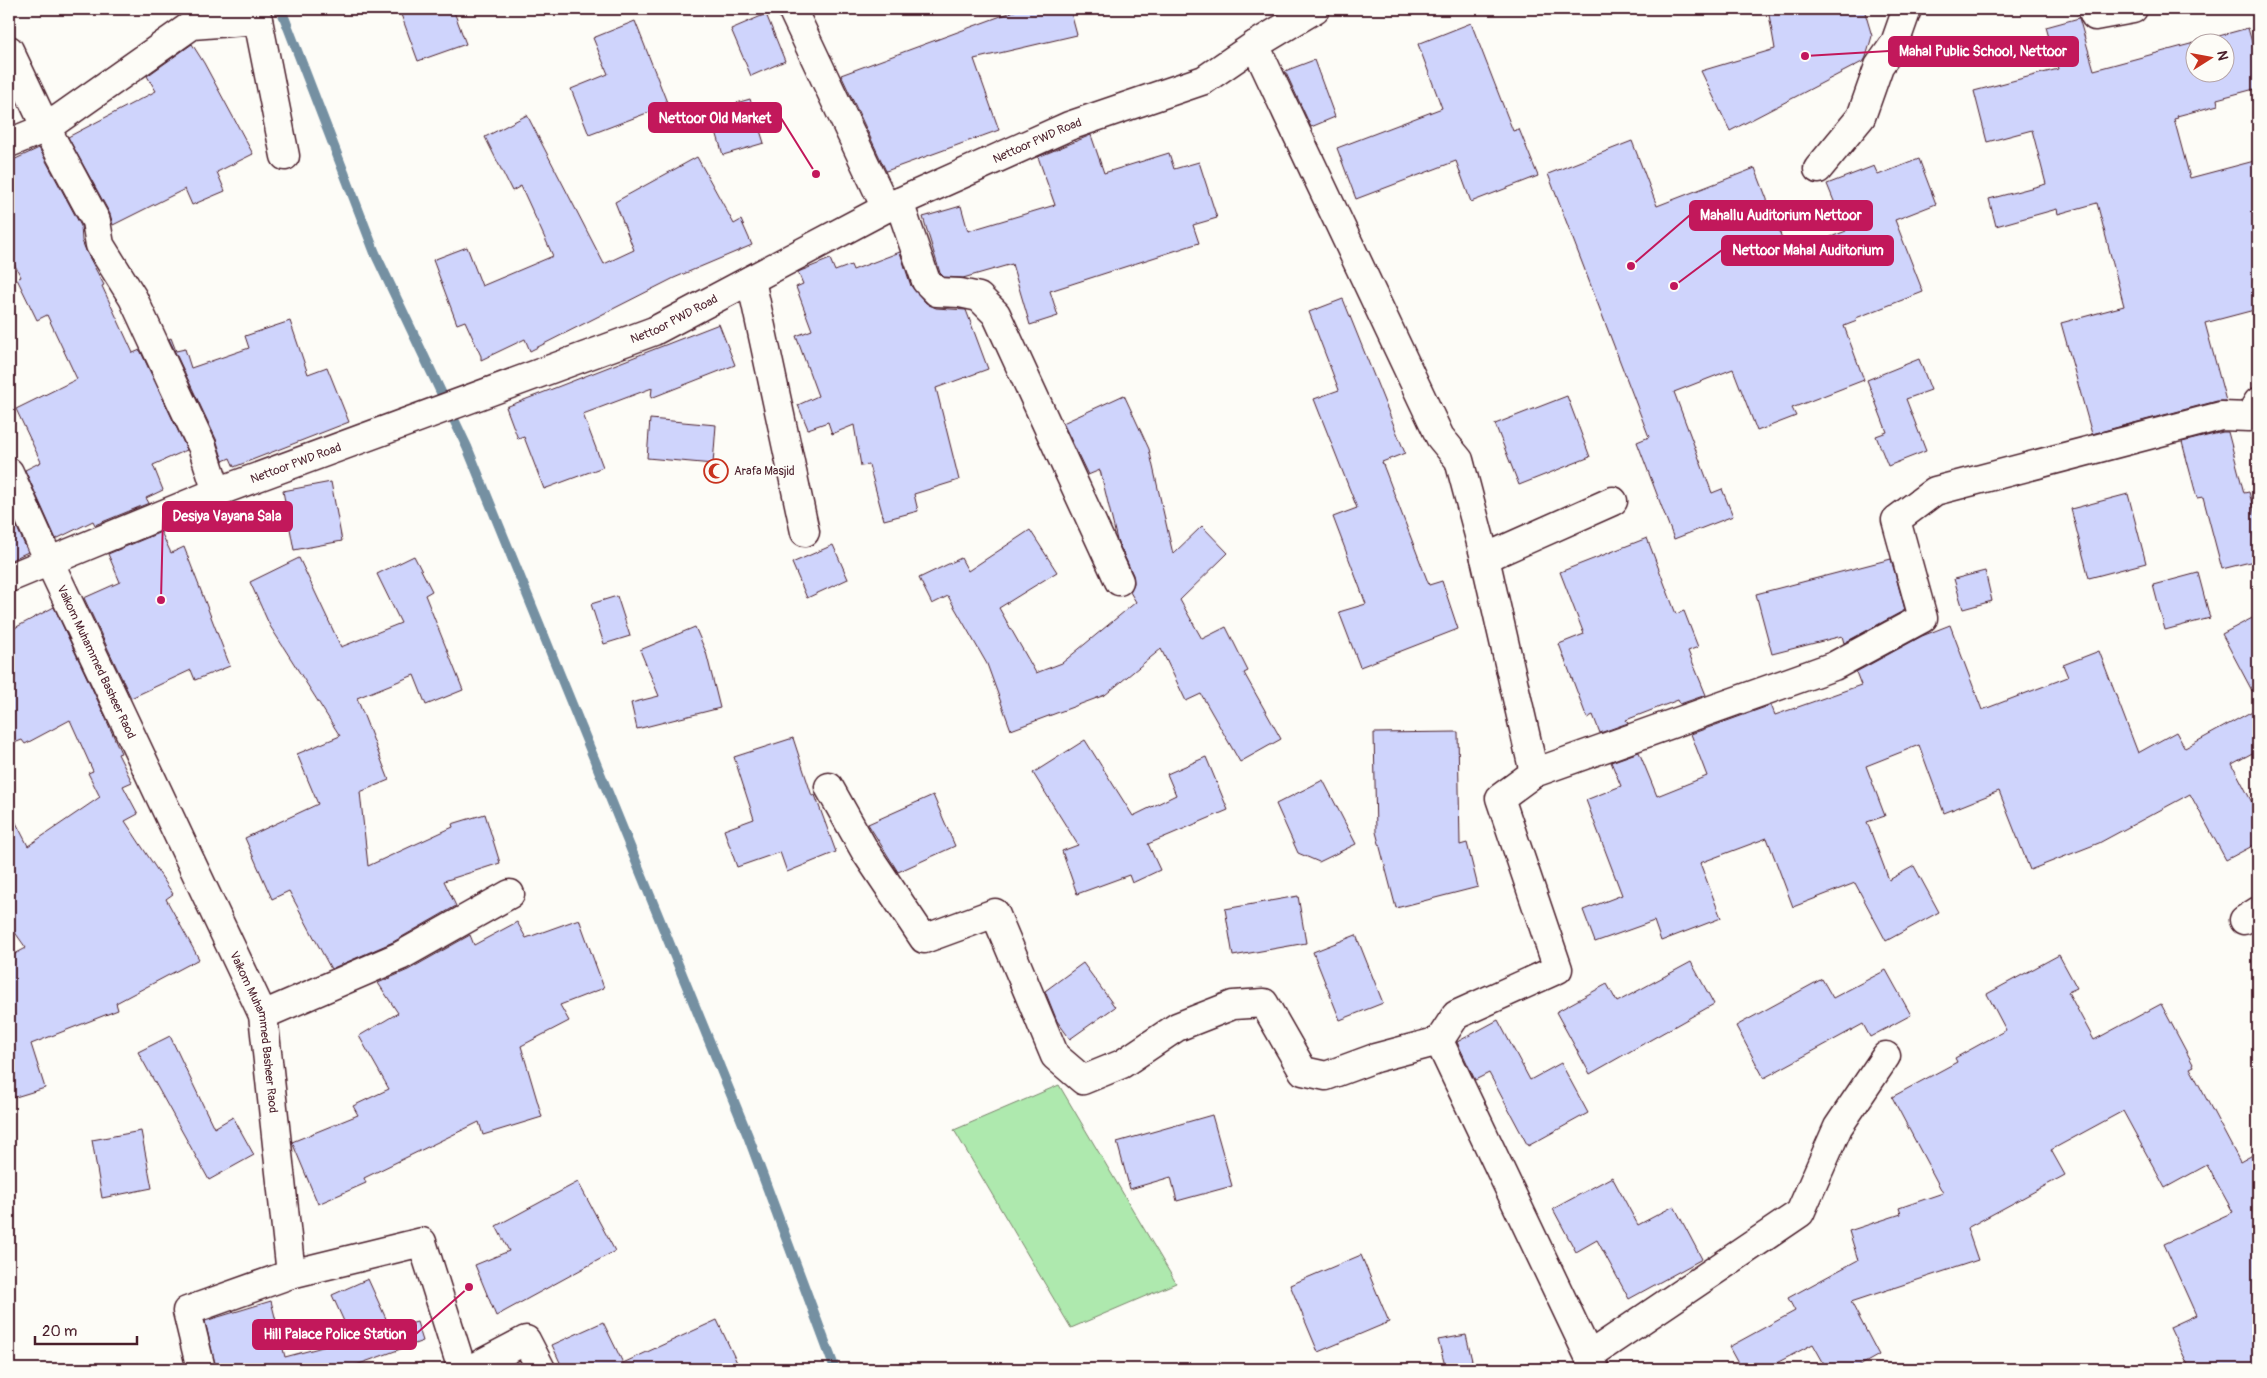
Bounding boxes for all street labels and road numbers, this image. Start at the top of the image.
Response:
street label: Nettoor PWD Road [991,115,1084,167]
street label: Nettoor PWD Road [629,292,721,347]
street label: Nettoor PWD Road [249,440,343,487]
street label: Vaikom Muhammed Basheer Raod [53,583,139,741]
street label: Vaikom Muhammed Basheer Raod [226,949,281,1114]

